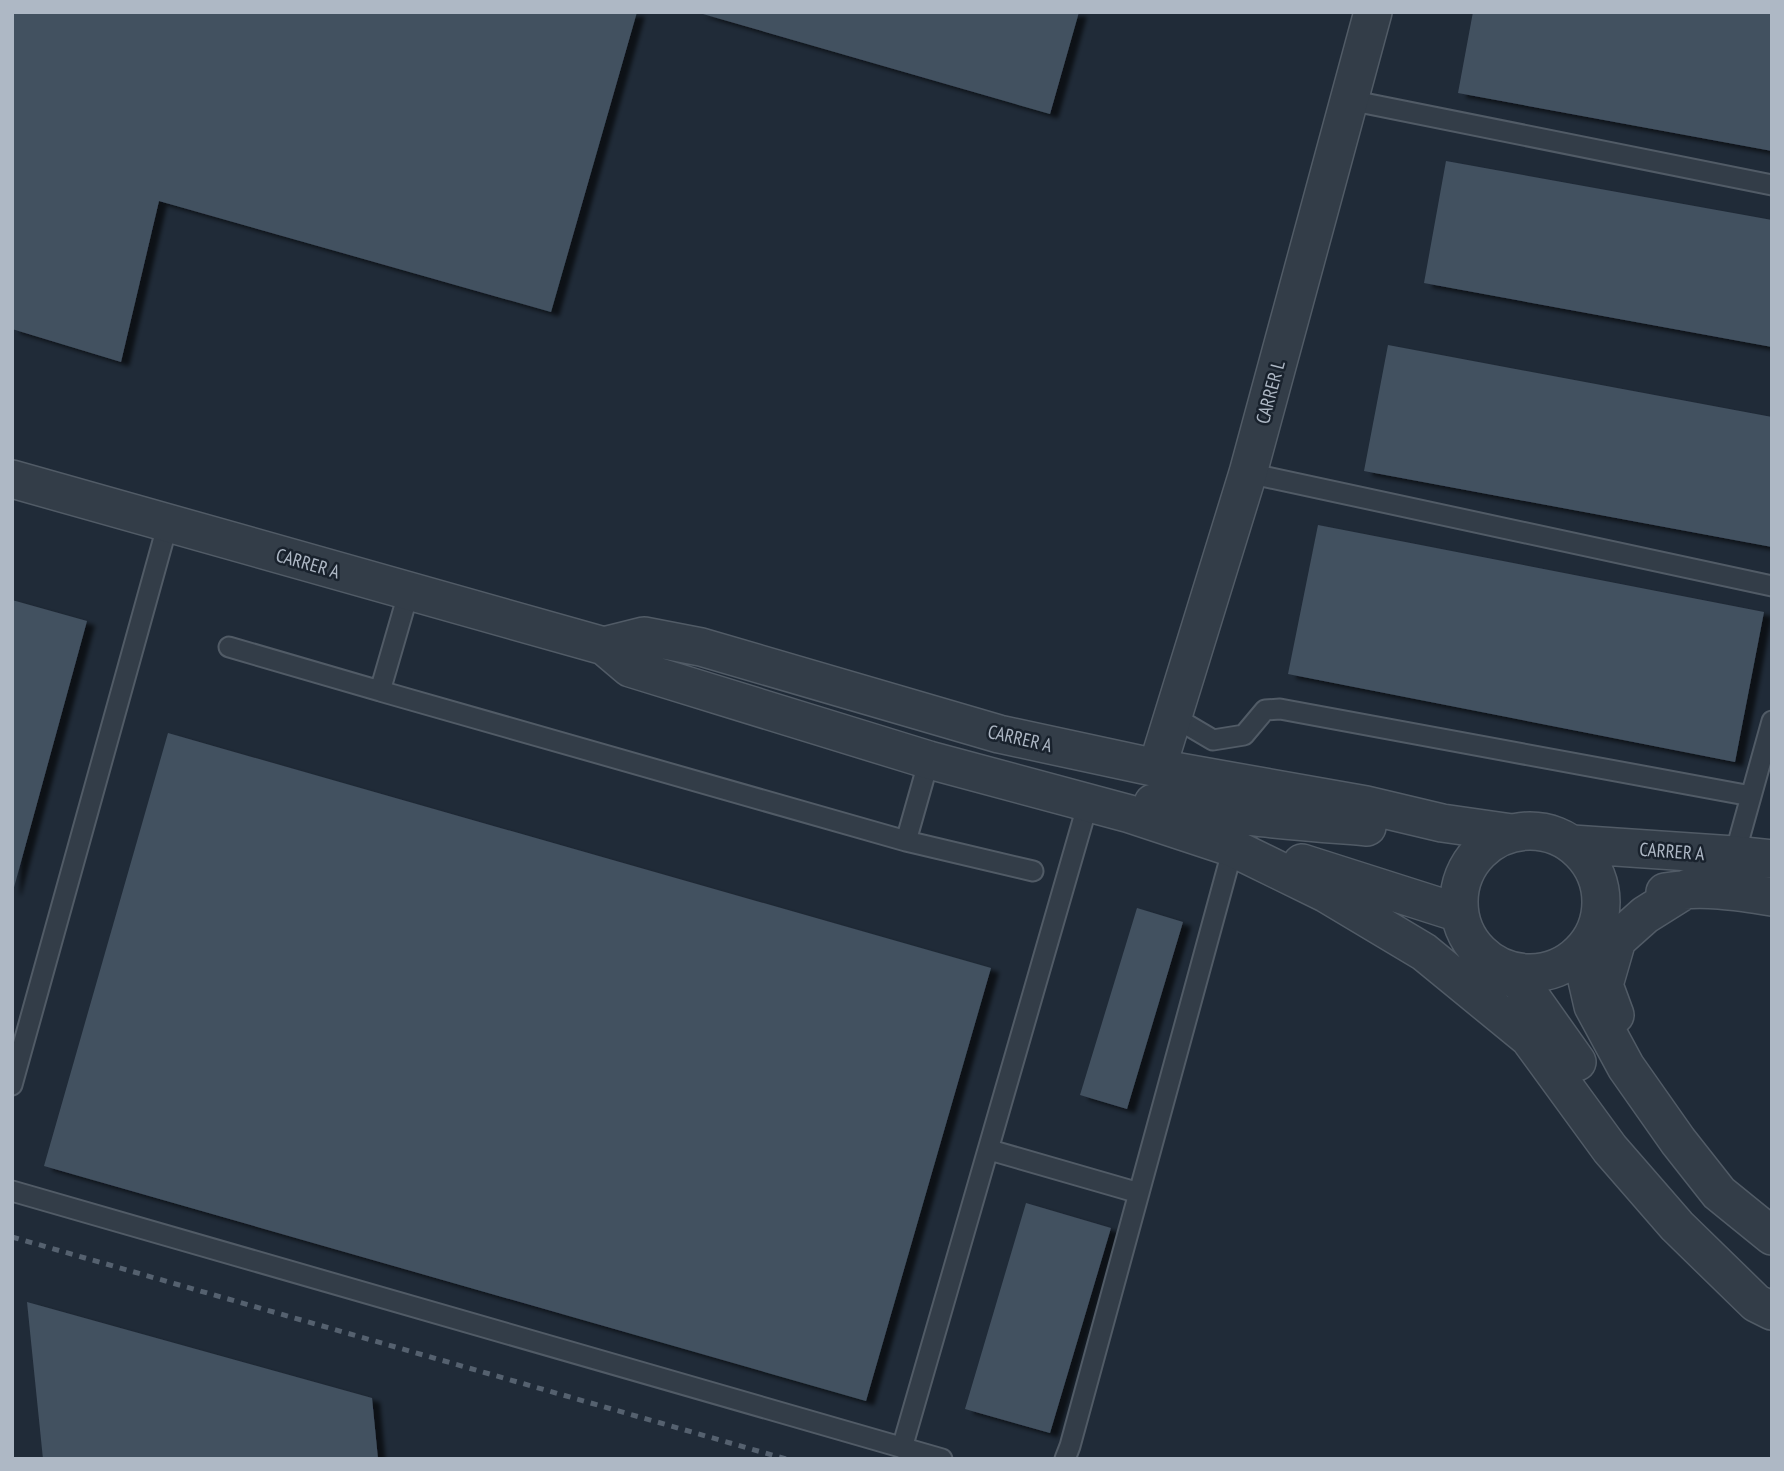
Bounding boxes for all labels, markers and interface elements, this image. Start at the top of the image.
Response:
street label: CARRER L [1250,358,1290,426]
street label: CARRER A [273,542,343,584]
street label: CARRER A [986,719,1054,757]
street label: CARRER A [1639,837,1705,865]

